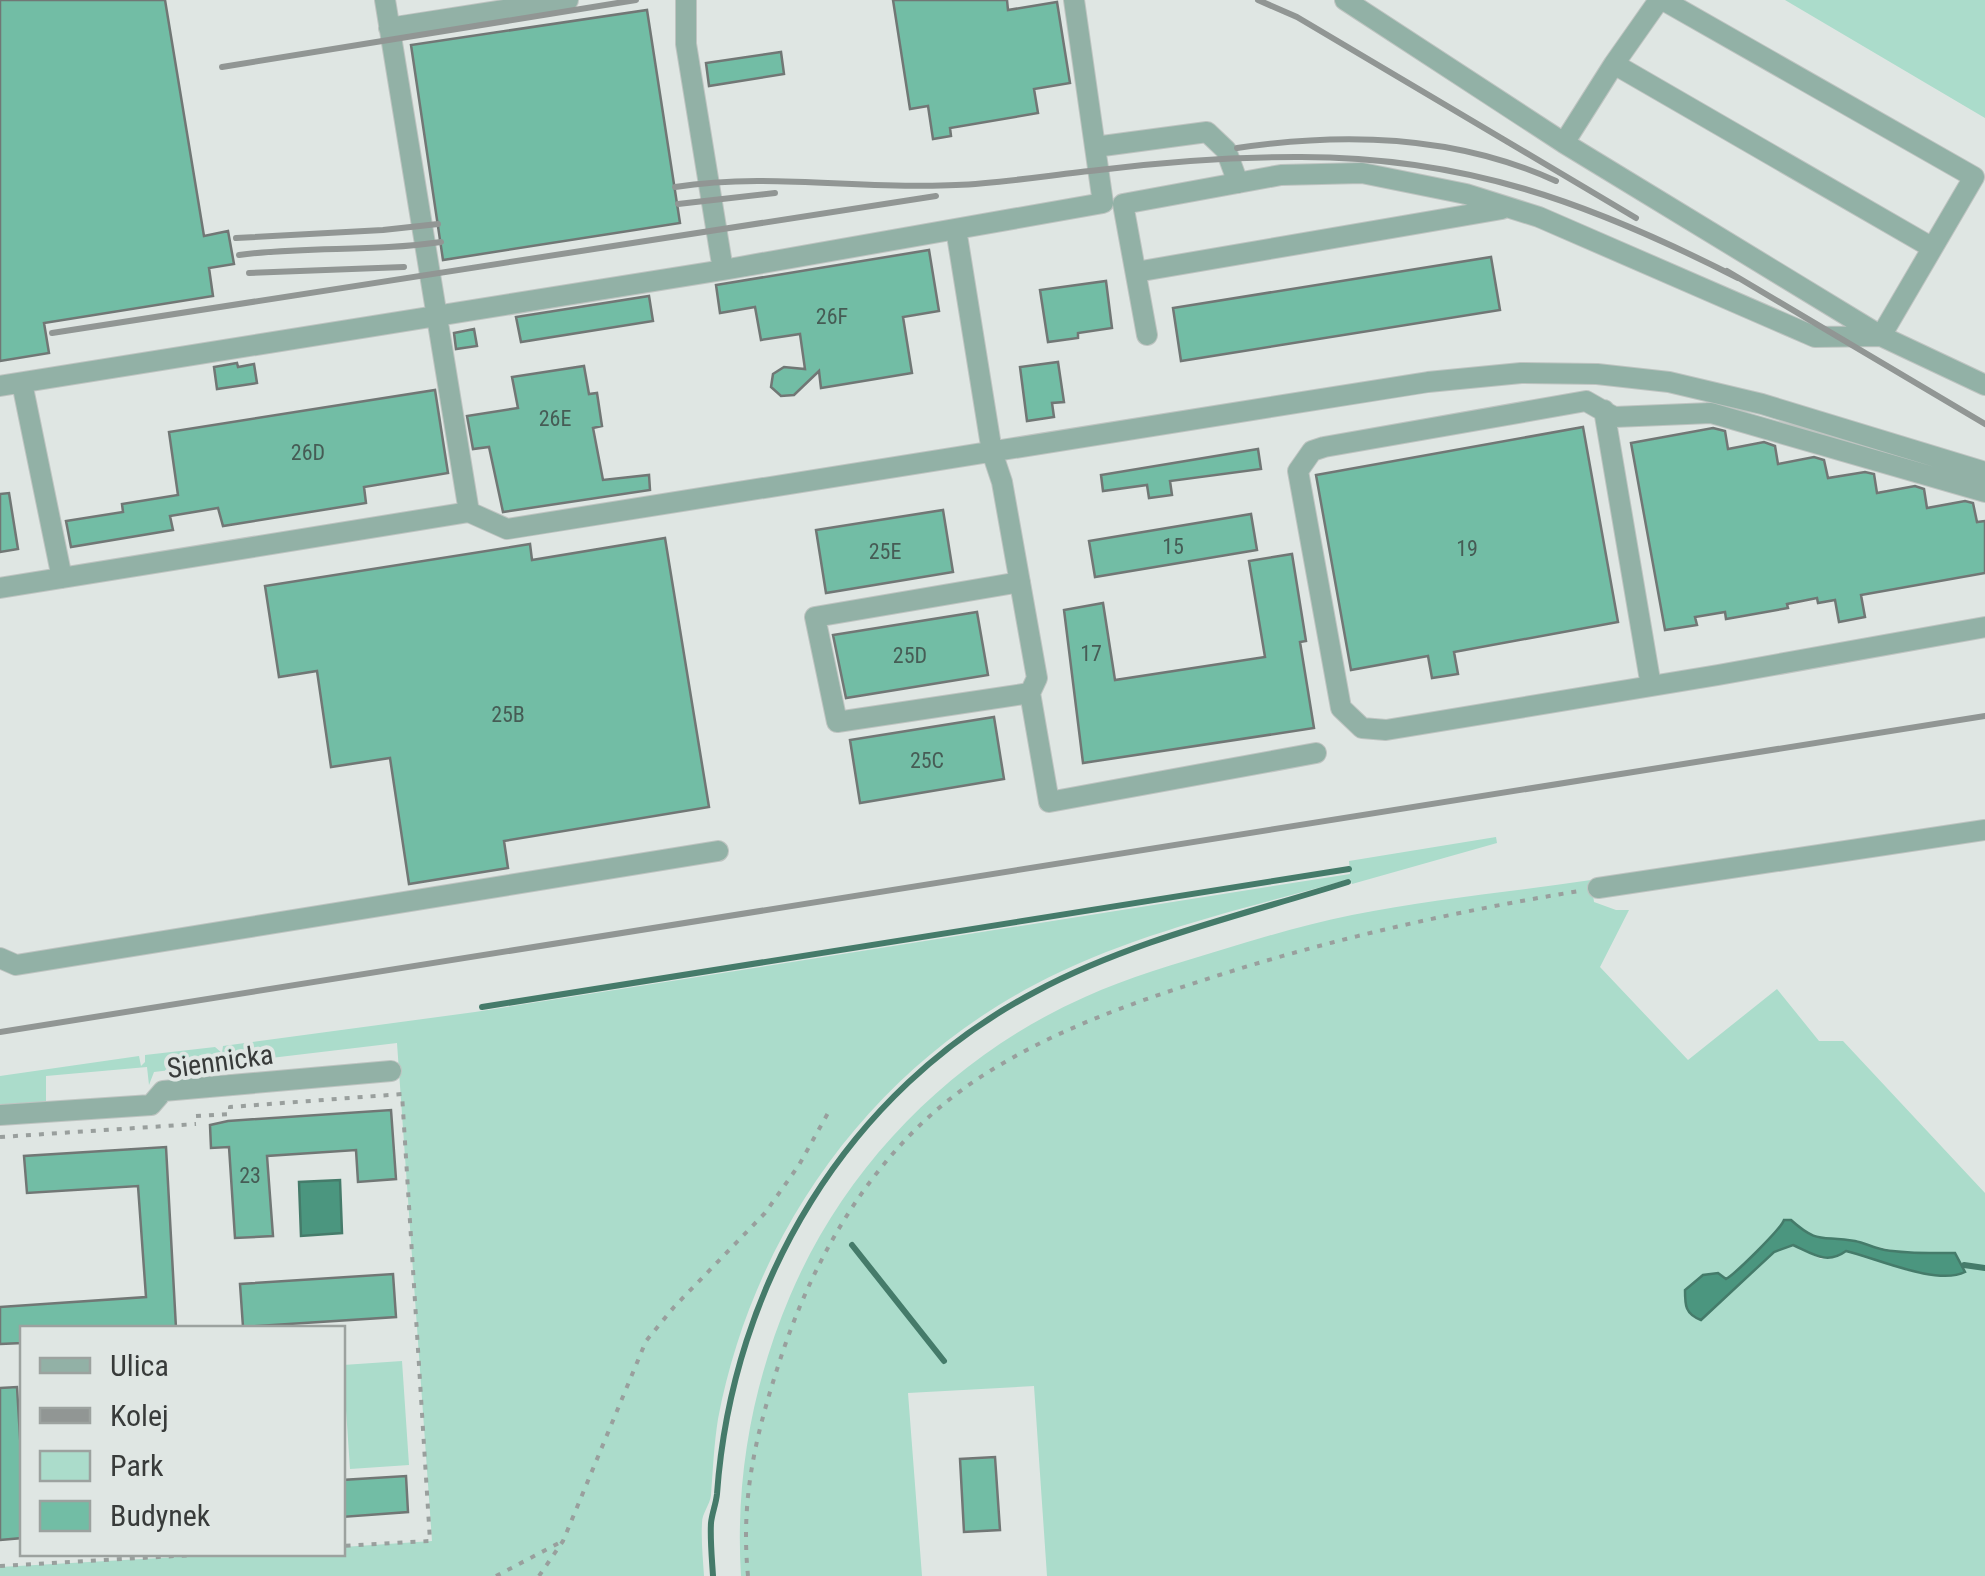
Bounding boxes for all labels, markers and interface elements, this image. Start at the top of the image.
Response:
house number: 26F [816,304,848,329]
house number: 26E [539,406,571,431]
house number: 26D [291,440,325,465]
house number: 15 [1162,534,1184,559]
house number: 19 [1456,536,1478,561]
house number: 25E [869,539,901,564]
house number: 17 [1080,641,1102,666]
house number: 25D [893,643,927,668]
house number: 25B [491,702,525,727]
house number: 25C [910,748,944,773]
street label: Siennicka [165,1038,275,1085]
house number: 23 [239,1163,261,1188]
legend [20,1326,345,1556]
text: Ulica [110,1348,169,1383]
text: Kolej [110,1398,169,1433]
text: Park [110,1448,164,1483]
text: Budynek [110,1498,211,1533]

